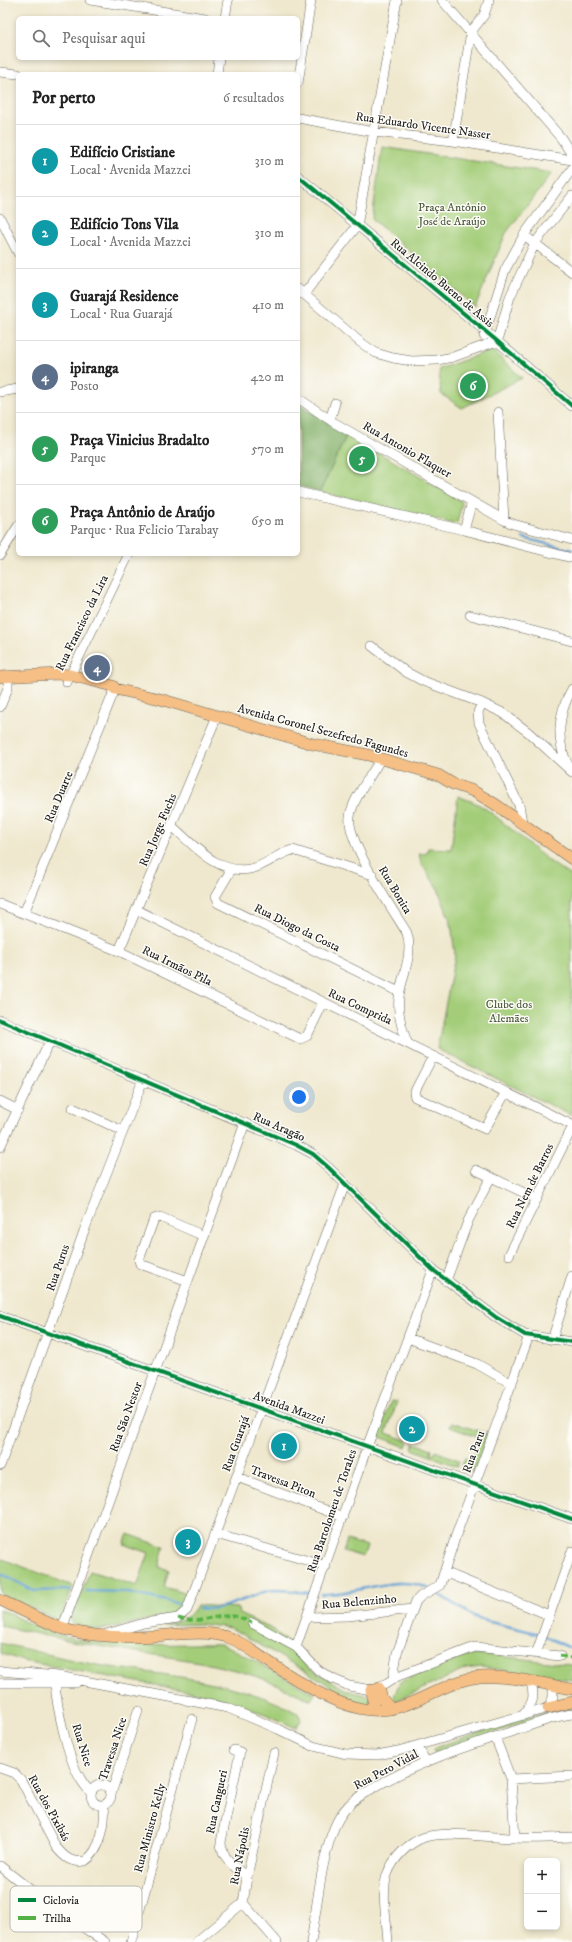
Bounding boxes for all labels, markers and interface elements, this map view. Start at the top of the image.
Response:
search box [16,16,300,60]
icon: search [30,27,52,49]
text: Pesquisar aqui [62,29,145,48]
text: Por perto [32,87,95,109]
text: 6 resultados [223,90,284,106]
street label: Rua Eduardo Vicente Nasser [355,109,492,143]
text: Edifício Cristiane [70,143,175,162]
text: 1 [43,153,47,169]
text: 310 m [255,153,284,169]
text: Local · Avenida Mazzei [70,162,191,178]
park label: Praça Antônio José de Araújo [417,200,486,229]
text: Edifício Tons Vila [70,215,179,234]
text: 2 [42,225,48,241]
text: 310 m [255,225,284,241]
text: Local · Avenida Mazzei [70,234,191,250]
street label: Rua Alcindo Bueno de Assis [387,235,497,331]
text: Guarajá Residence [70,287,178,306]
text: 3 [43,297,47,313]
text: 410 m [252,297,284,313]
text: Local · Rua Guarajá [70,306,173,322]
text: ipiranga [70,359,119,378]
text: 4 [41,369,49,385]
text: 420 m [251,369,284,385]
pin: 6 [460,371,486,401]
text: Posto [70,378,98,394]
street label: Rua Antonio Flaquer [360,419,454,482]
text: Praça Vinicius Bradalto [70,431,209,450]
text: 5 [42,441,48,457]
text: 570 m [251,441,284,457]
pin: 5 [349,444,375,474]
text: Parque [70,450,106,466]
text: Praça Antônio de Araújo [70,503,215,522]
text: 6 [42,513,48,529]
text: 650 m [251,513,284,529]
text: Parque · Rua Felicio Tarabay [70,522,219,538]
street label: Rua Francisco da Lira [52,572,112,673]
pin: 4 [84,653,110,683]
street label: Avenida Coronel Sezefredo Fagundes [236,701,410,761]
street label: Rua Duarte [41,769,77,825]
street label: Rua Jorge Fuchs [136,791,180,869]
street label: Rua Bonita [375,863,416,917]
street label: Rua Diogo da Costa [251,901,343,956]
street label: Rua Irmãos Pìla [139,943,215,990]
street label: Rua Comprida [326,986,395,1029]
park label: Clube dos Alemães [486,997,532,1026]
your location [289,1087,309,1107]
street label: Rua Aragão [251,1109,308,1145]
street label: Rua Nem de Barros [503,1141,557,1231]
street label: Rua Purus [43,1243,73,1293]
street label: Rua São Nestor [106,1379,146,1454]
street label: Avenida Mazzei [251,1388,327,1428]
street label: Rua Guarajá [219,1413,253,1474]
pin: 2 [399,1414,425,1444]
street label: Rua Paru [459,1429,489,1475]
pin: 1 [271,1431,297,1461]
street label: Rua Bartolomeu de Torales [304,1447,360,1575]
street label: Travessa Piton [248,1463,319,1502]
pin: 3 [175,1527,201,1557]
street label: Rua Belenzinho [321,1591,397,1613]
street label: Travessa Nice [96,1715,130,1783]
street label: Rua Nice [68,1722,96,1768]
street label: Rua Pero Vidal [351,1746,421,1793]
street label: Rua Cangueri [203,1769,231,1835]
street label: Rua dos Pixibás [25,1772,73,1844]
street label: Rua Ministro Kelly [131,1782,169,1874]
street label: Rua Nápolis [227,1826,253,1886]
map controls [524,1858,560,1930]
button: + [524,1858,560,1894]
legend [10,1886,142,1932]
text: Ciclovia [43,1894,79,1908]
button: − [524,1894,560,1930]
text: Trilha [43,1912,71,1926]

